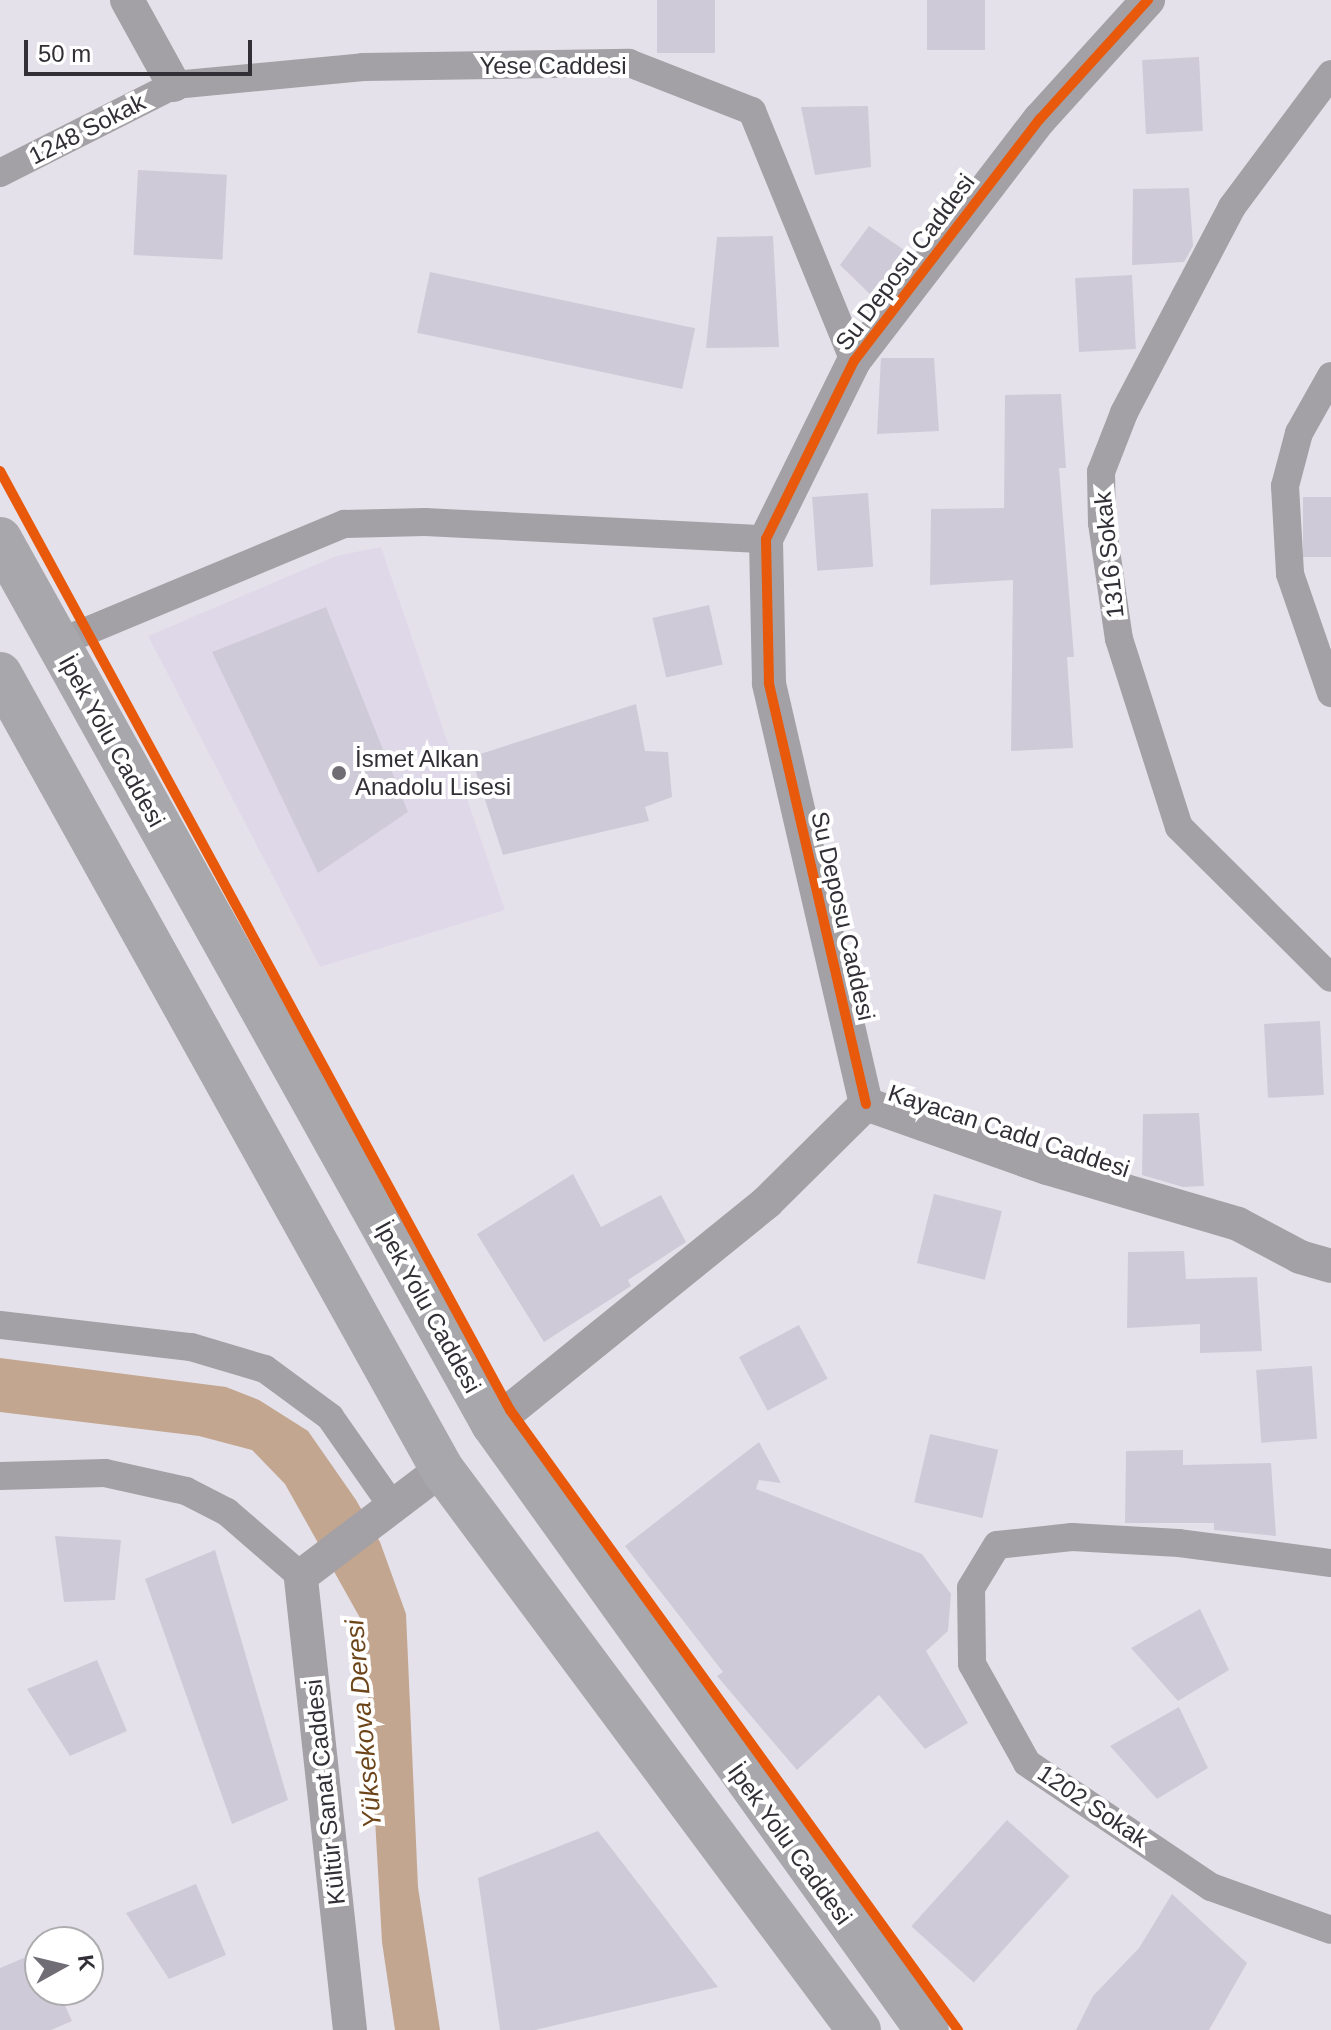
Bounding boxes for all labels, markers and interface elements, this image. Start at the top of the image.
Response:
scale bar [28,24,256,74]
text: 50 m [38,40,91,67]
street label: Yese Caddesi [479,52,627,80]
street label: 1248 Sokak [24,87,150,171]
street label: Su Deposu Caddesi [829,168,981,356]
street label: 1316 Sokak [1088,490,1130,620]
street label: İpek Yolu Caddesi [53,650,171,832]
place label: İsmet Alkan Anadolu Lisesi [355,745,511,801]
marker: İsmet Alkan Anadolu Lisesi [330,764,348,782]
street label: Su Deposu Caddesi [805,809,881,1023]
street label: Kayacan Cadd Caddesi [885,1078,1133,1184]
street label: İpek Yolu Caddesi [369,1216,487,1398]
water label: Yüksekova Deresi [339,1618,389,1830]
street label: Kültür Sanat Caddesi [299,1678,351,1906]
street label: İpek Yolu Caddesi [722,1758,858,1930]
street label: 1202 Sokak [1032,1759,1154,1853]
north arrow [24,1926,104,2006]
text: K [73,1953,100,1972]

